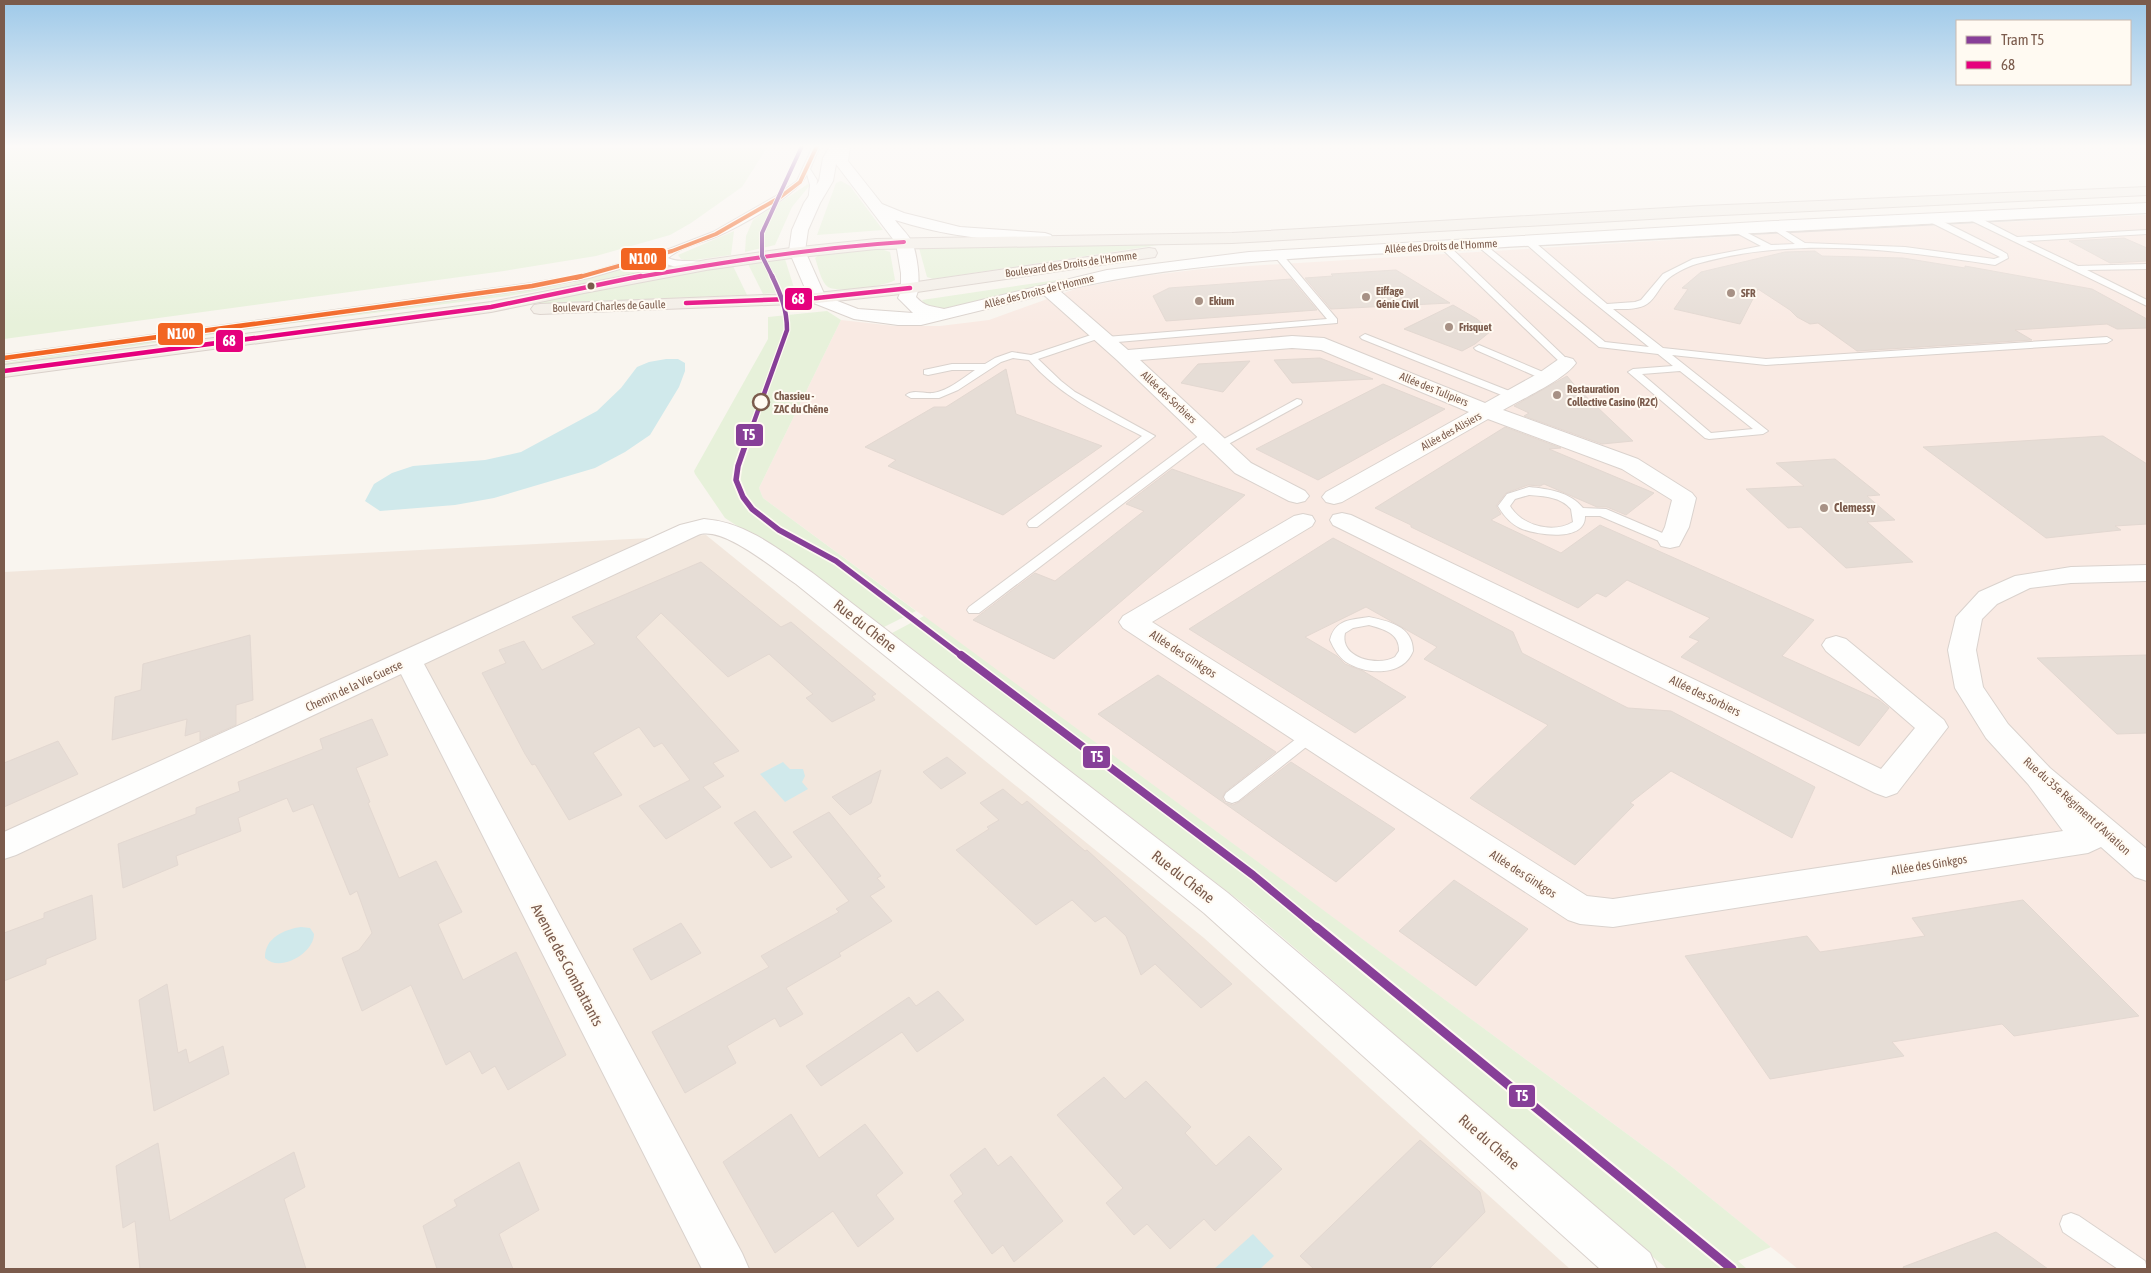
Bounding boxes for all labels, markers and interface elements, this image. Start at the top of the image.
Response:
legend [1956,20,2131,85]
text: Tram T5 [2001,31,2044,48]
text: 68 [2001,56,2015,73]
street label: Allée des Droits de l'Homme [1384,237,1498,255]
line badge: N100 [620,247,667,271]
street label: Boulevard des Droits de l'Homme [1004,249,1138,279]
text: N100 [629,251,657,267]
street label: Allée des Droits de l'Homme [983,272,1095,310]
unlabelled marker [586,281,596,291]
place label: Eiffage Génie Civil [1376,285,1420,310]
line badge: 68 [784,287,813,311]
marker: SFR [1725,287,1737,299]
place label: SFR [1741,287,1756,299]
text: 68 [791,291,805,307]
marker: Eiffage Génie Civil [1360,291,1372,303]
marker: Ekium [1193,295,1205,307]
place label: Ekium [1209,295,1234,307]
street label: Boulevard Charles de Gaulle [552,298,666,314]
marker: Frisquet [1443,321,1455,333]
place label: Frisquet [1459,321,1492,333]
line badge: N100 [157,322,204,346]
text: N100 [167,326,195,342]
line badge: 68 [215,329,244,353]
text: 68 [222,333,236,349]
street label: Allée des Sorbiers [1139,368,1199,426]
street label: Allée des Tulipiers [1398,370,1470,408]
place label: Restauration Collective Casino (R2C) [1567,383,1658,408]
marker: Restauration Collective Casino (R2C) [1551,389,1563,401]
place label: Chassieu - ZAC du Chêne [774,390,828,415]
marker: Chassieu - ZAC du Chêne [752,393,770,411]
street label: Allée des Alisiers [1419,409,1484,453]
line badge: T5 [735,423,764,447]
text: T5 [743,427,756,443]
place label: Clemessy [1834,501,1875,515]
marker: Clemessy [1818,502,1830,514]
street label: Rue du Chêne [831,596,900,655]
street label: Allée des Ginkgos [1147,627,1219,681]
street label: Chemin de la Vie Guerse [303,657,405,715]
street label: Allée des Sorbiers [1667,673,1743,719]
line badge: T5 [1082,745,1111,769]
text: T5 [1091,749,1104,765]
street label: Rue du 35e Régiment d'Aviation [2021,754,2133,858]
street label: Rue du Chêne [1149,847,1218,906]
street label: Allée des Ginkgos [1487,847,1559,901]
street label: Allée des Ginkgos [1890,852,1968,878]
street label: Avenue des Combattants [528,901,607,1029]
line badge: T5 [1508,1084,1536,1108]
text: T5 [1516,1088,1529,1104]
street label: Rue du Chêne [1455,1111,1523,1173]

